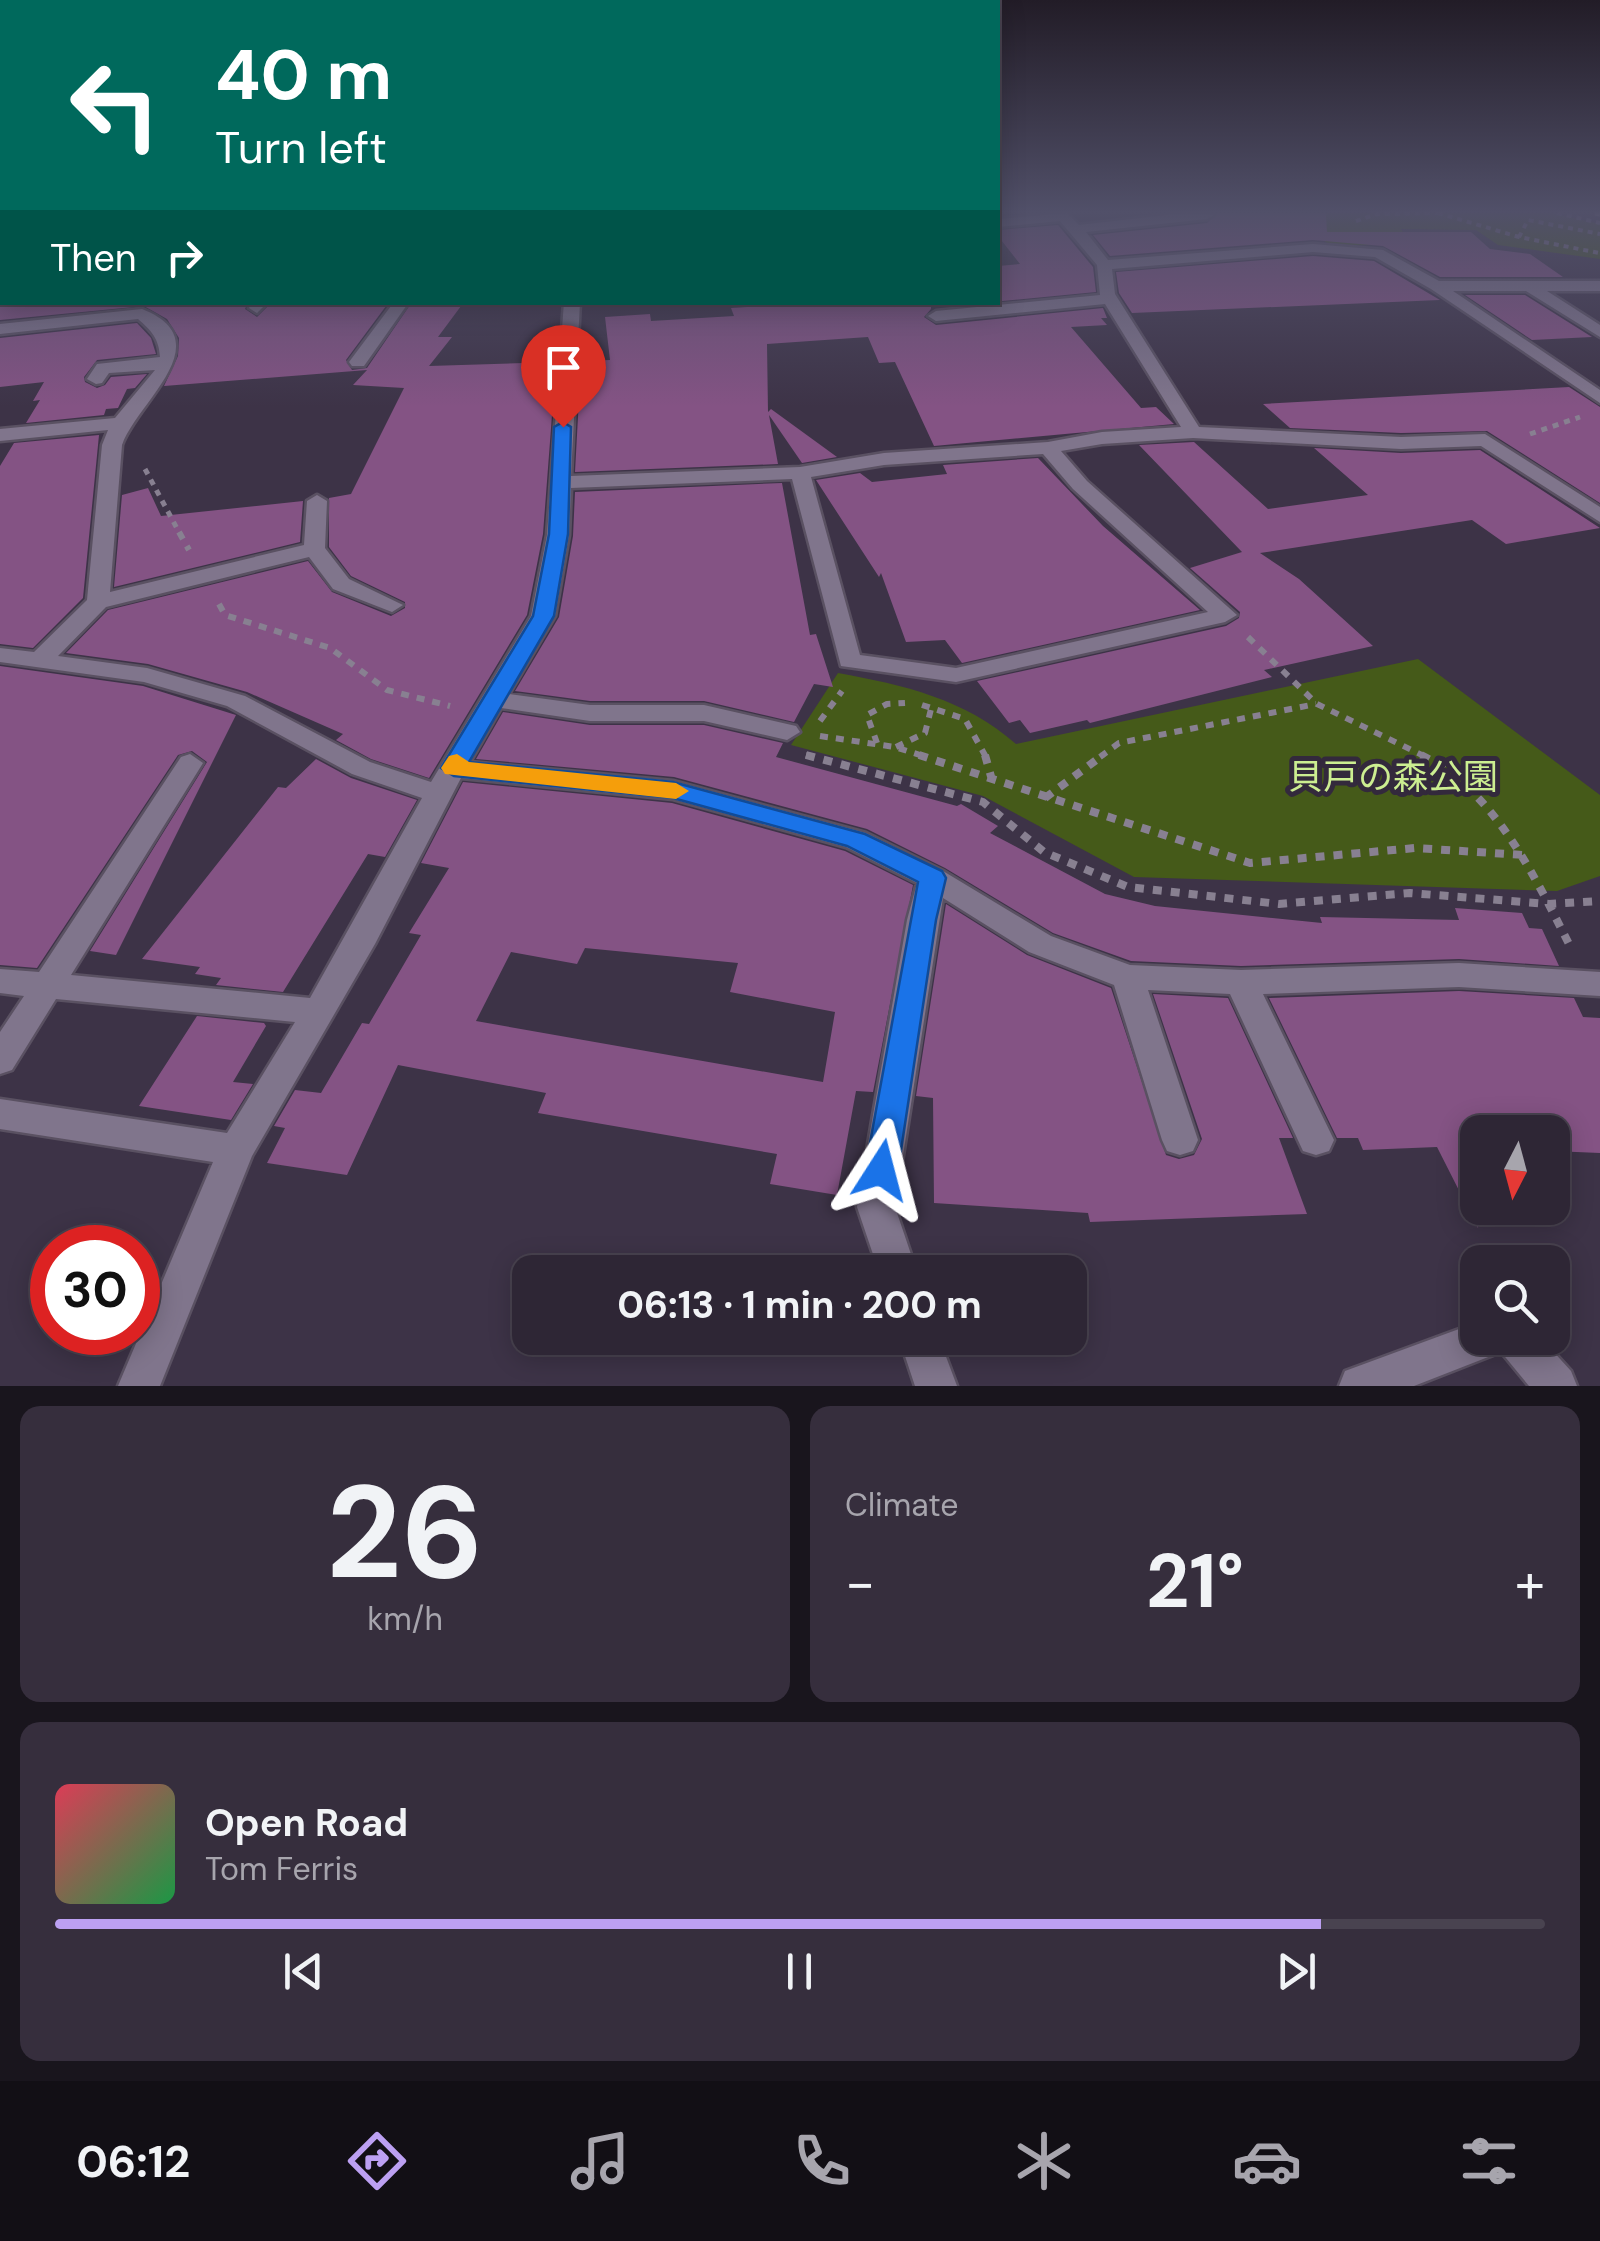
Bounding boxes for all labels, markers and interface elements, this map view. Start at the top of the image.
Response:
text: 40 m [215,30,392,121]
icon: left [50,40,180,170]
text: Turn left [215,118,387,177]
icon: right [157,230,212,285]
text: Then [50,233,137,283]
pin [521,325,606,428]
icon: arrive [536,340,591,395]
park label: 貝戸の森公園 [1288,754,1498,800]
north arrow [1460,1115,1570,1225]
map controls [1460,1115,1570,1355]
position arrow [829,1118,933,1222]
speed limit sign: 30 [30,1225,160,1355]
button: search [1460,1245,1570,1355]
text: 06:13 · 1 min · 200 m [617,1280,982,1330]
text: 26 [326,1448,484,1617]
text: Climate [845,1484,959,1526]
text: 21° [1146,1533,1244,1630]
text: − [845,1547,875,1619]
text: + [1515,1547,1545,1619]
text: km/h [367,1598,443,1640]
text: Open Road [205,1798,408,1848]
text: Tom Ferris [205,1848,358,1890]
icon: previous [276,1944,331,1999]
icon: pause [772,1944,827,1999]
icon: next [1269,1944,1324,1999]
icon: directions [342,2126,412,2196]
icon: music [565,2126,635,2196]
icon: phone [787,2126,857,2196]
icon: climate [1009,2126,1079,2196]
icon: car [1232,2126,1302,2196]
icon: filters [1454,2126,1524,2196]
text: 06:12 [76,2132,190,2191]

